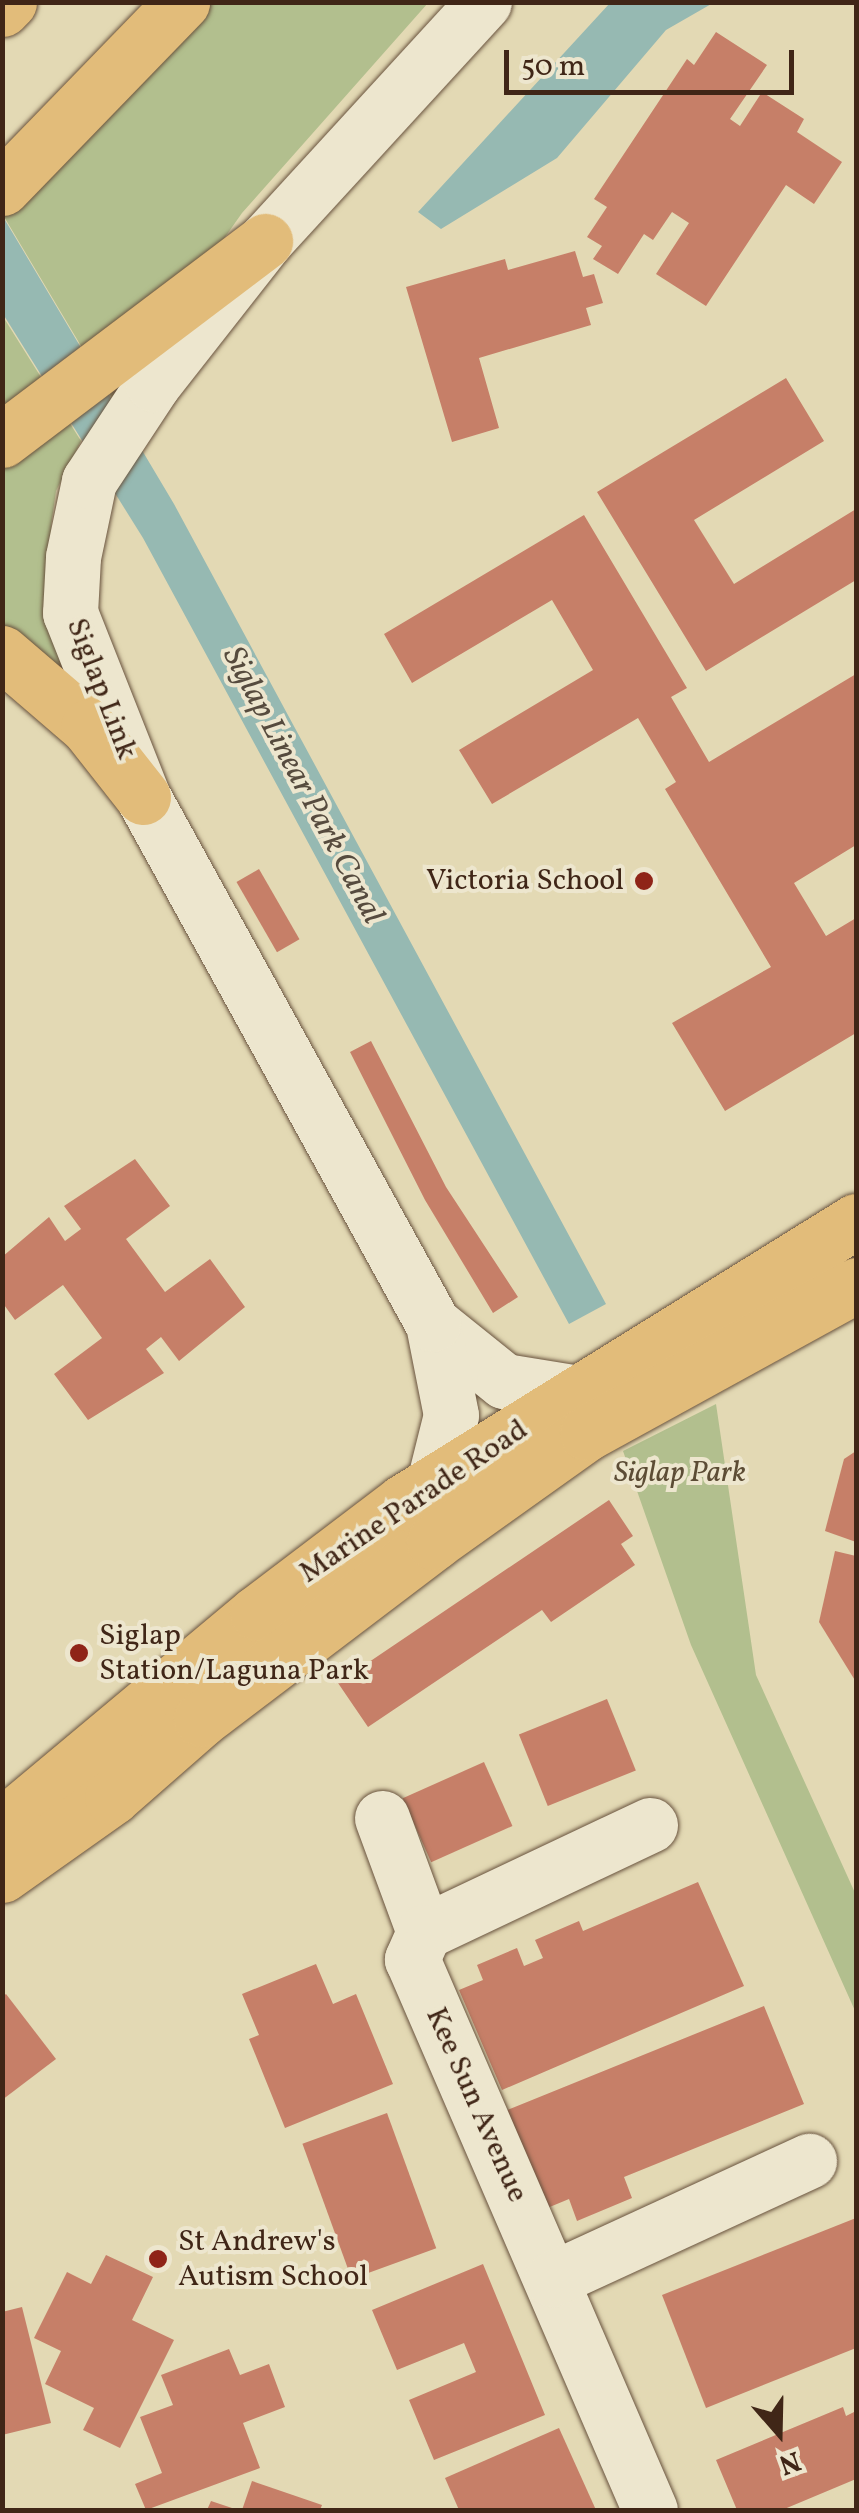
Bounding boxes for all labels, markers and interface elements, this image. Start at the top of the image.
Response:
scale bar [509,30,799,92]
text: 50 m [521,46,585,88]
street label: Siglap Link [58,613,144,765]
water label: Siglap Linear Park Canal [213,641,391,931]
place label: Victoria School [426,863,624,899]
marker: Victoria School [633,870,655,892]
street label: Marine Parade Road [293,1412,535,1592]
park label: Siglap Park [614,1455,746,1491]
place label: Siglap Station/Laguna Park [99,1618,369,1688]
marker: Siglap Station/Laguna Park [68,1642,90,1664]
street label: Kee Sun Avenue [417,2002,535,2208]
place label: St Andrew's Autism School [178,2224,368,2294]
marker: St Andrew's Autism School [147,2248,169,2270]
north arrow [729,2383,829,2483]
text: N [773,2440,806,2483]

